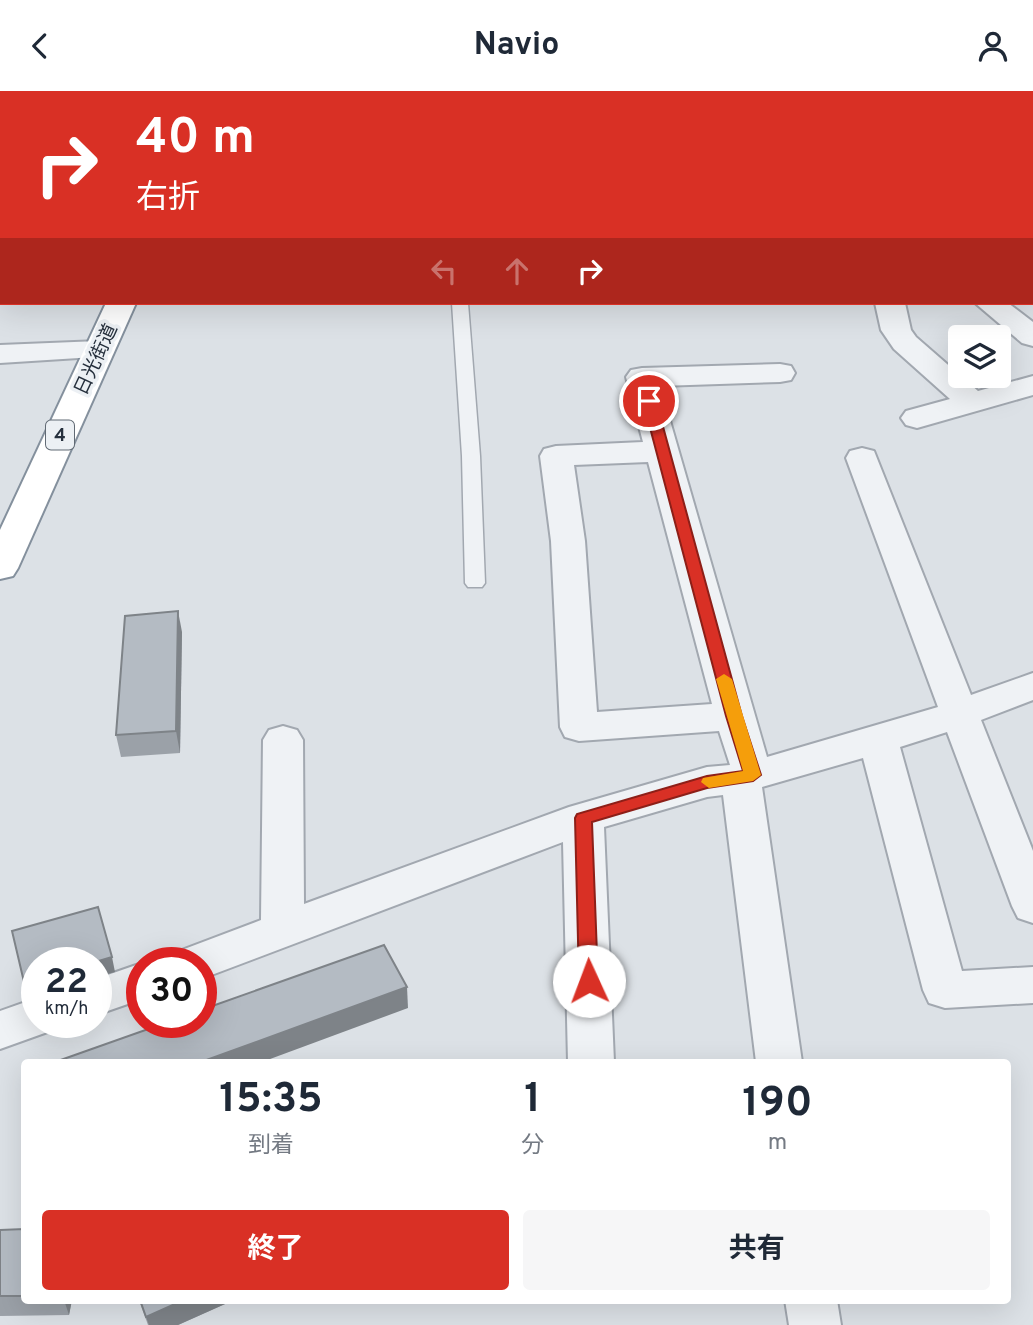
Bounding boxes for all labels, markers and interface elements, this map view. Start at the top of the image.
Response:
text: Navio [474,26,559,66]
icon: back [21,27,59,65]
icon: person [974,27,1012,65]
text: 40 m [136,109,255,171]
icon: right [21,119,112,210]
text: 右折 [136,179,200,219]
icon: left [425,252,463,290]
icon: ahead [498,252,536,290]
icon: right [571,252,609,290]
street label: 日光街道 [70,320,124,399]
map controls [948,325,1011,388]
button: layers [948,325,1011,388]
pin [619,371,679,431]
icon: arrive [630,382,668,420]
road number: 4 [46,421,74,449]
position arrow [552,944,626,1018]
speed limit sign: 30 [126,947,217,1038]
text: 22 [45,961,88,1005]
text: km/h [45,998,88,1021]
text: 15:35 [219,1074,323,1127]
text: 1 [524,1074,541,1127]
text: 190 [742,1078,813,1131]
text: m [768,1129,787,1158]
text: 到着 [248,1132,294,1161]
text: 分 [521,1132,544,1161]
button: 終了 [42,1210,509,1290]
button: 共有 [523,1210,990,1290]

